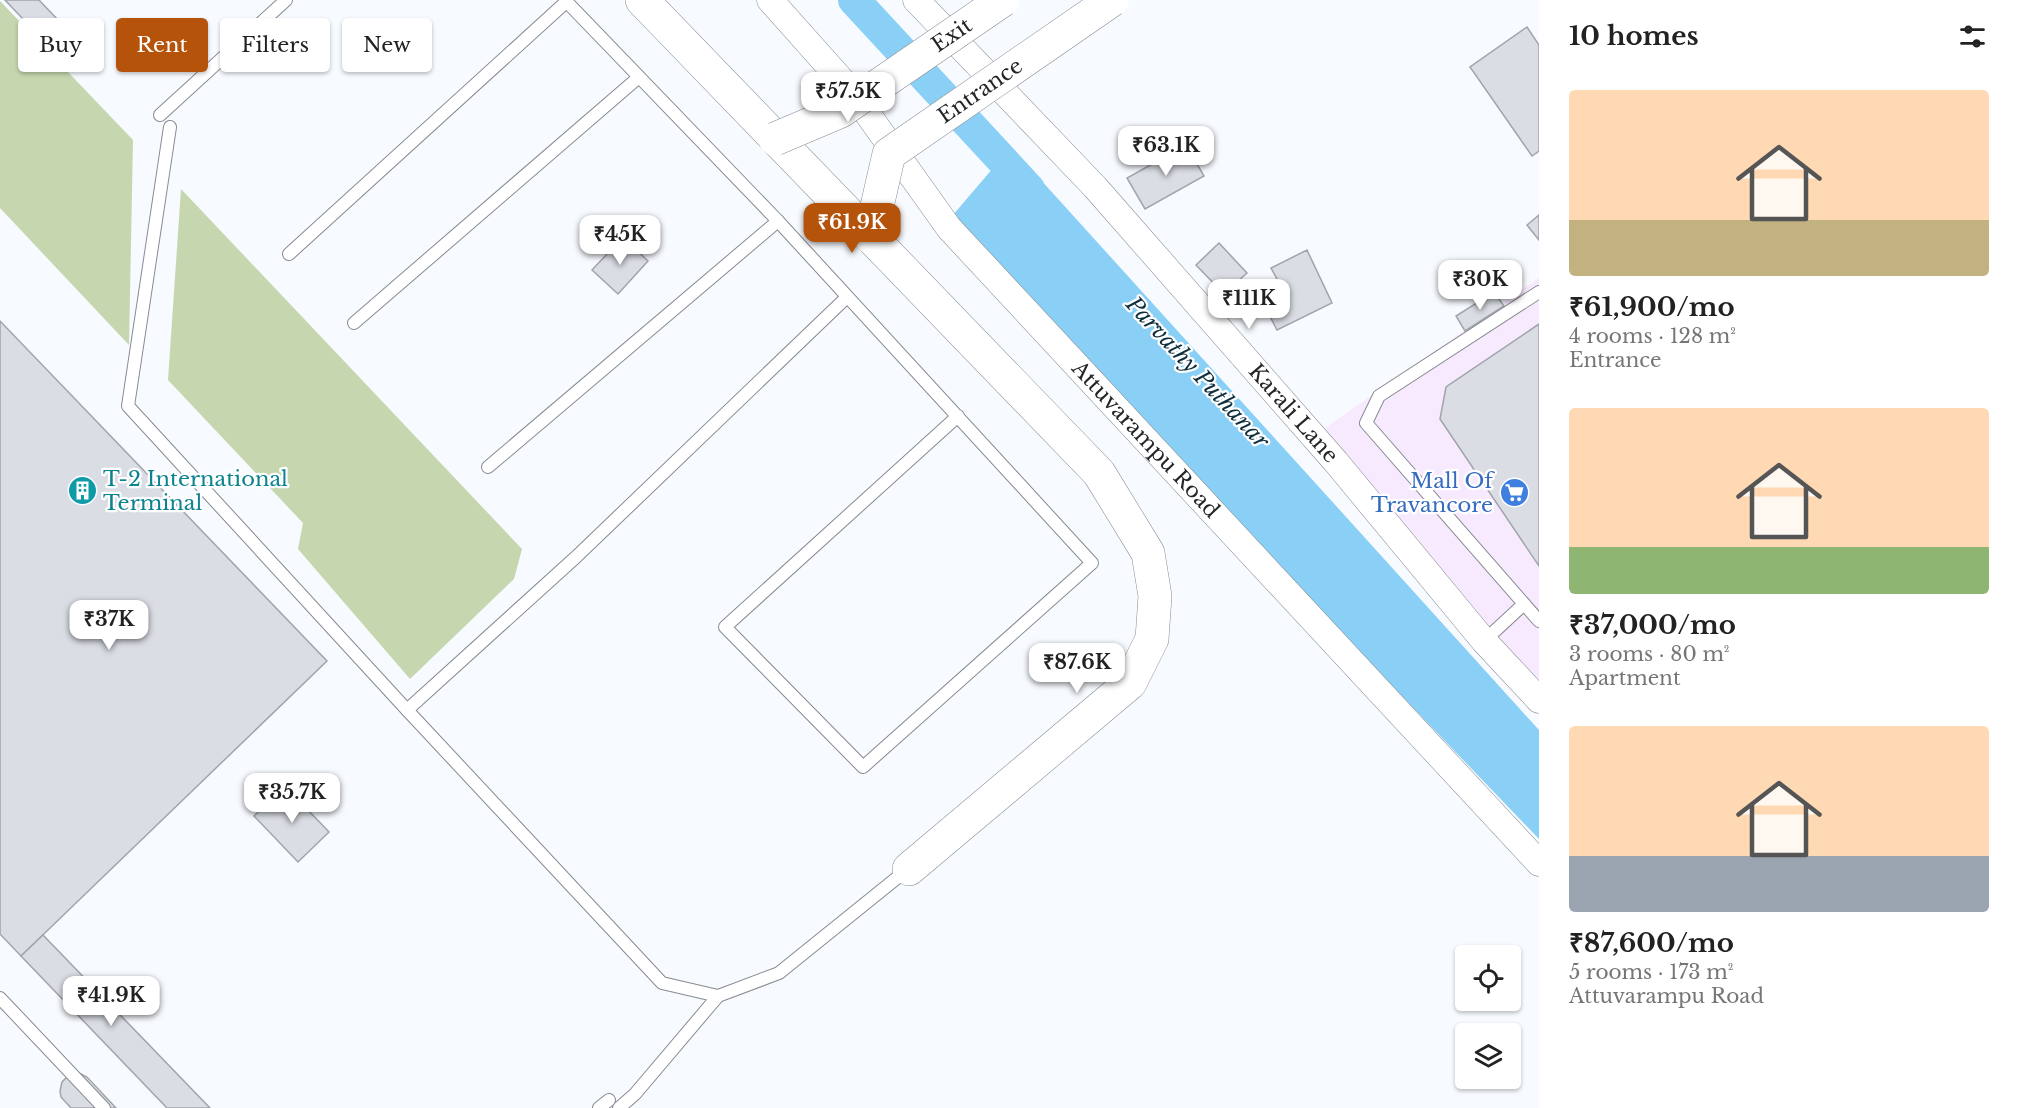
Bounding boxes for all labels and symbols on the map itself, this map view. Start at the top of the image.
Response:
street label: Exit [927,12,977,58]
street label: Entrance [933,53,1028,129]
pin: ₹57.5K [799,72,897,123]
pin: ₹63.1K [1117,126,1215,177]
pin: ₹61.9K [803,203,901,254]
pin: ₹45K [584,215,656,266]
pin: ₹30K [1444,260,1516,311]
pin: ₹111K [1207,279,1291,330]
water label: Parvathy Puthanar [1120,290,1275,454]
street label: Attuvarampu Road [1066,355,1225,523]
street label: Karali Lane [1243,359,1344,468]
place label: T-2 International Terminal [103,466,288,516]
place label: Mall Of Travancore [1371,468,1495,518]
building icon: T-2 International Terminal [66,475,98,507]
supermarket icon: Mall Of Travancore [1498,477,1530,509]
pin: ₹37K [73,600,145,651]
pin: ₹87.6K [1028,643,1126,694]
pin: ₹35.7K [243,773,341,824]
pin: ₹41.9K [62,976,160,1027]

